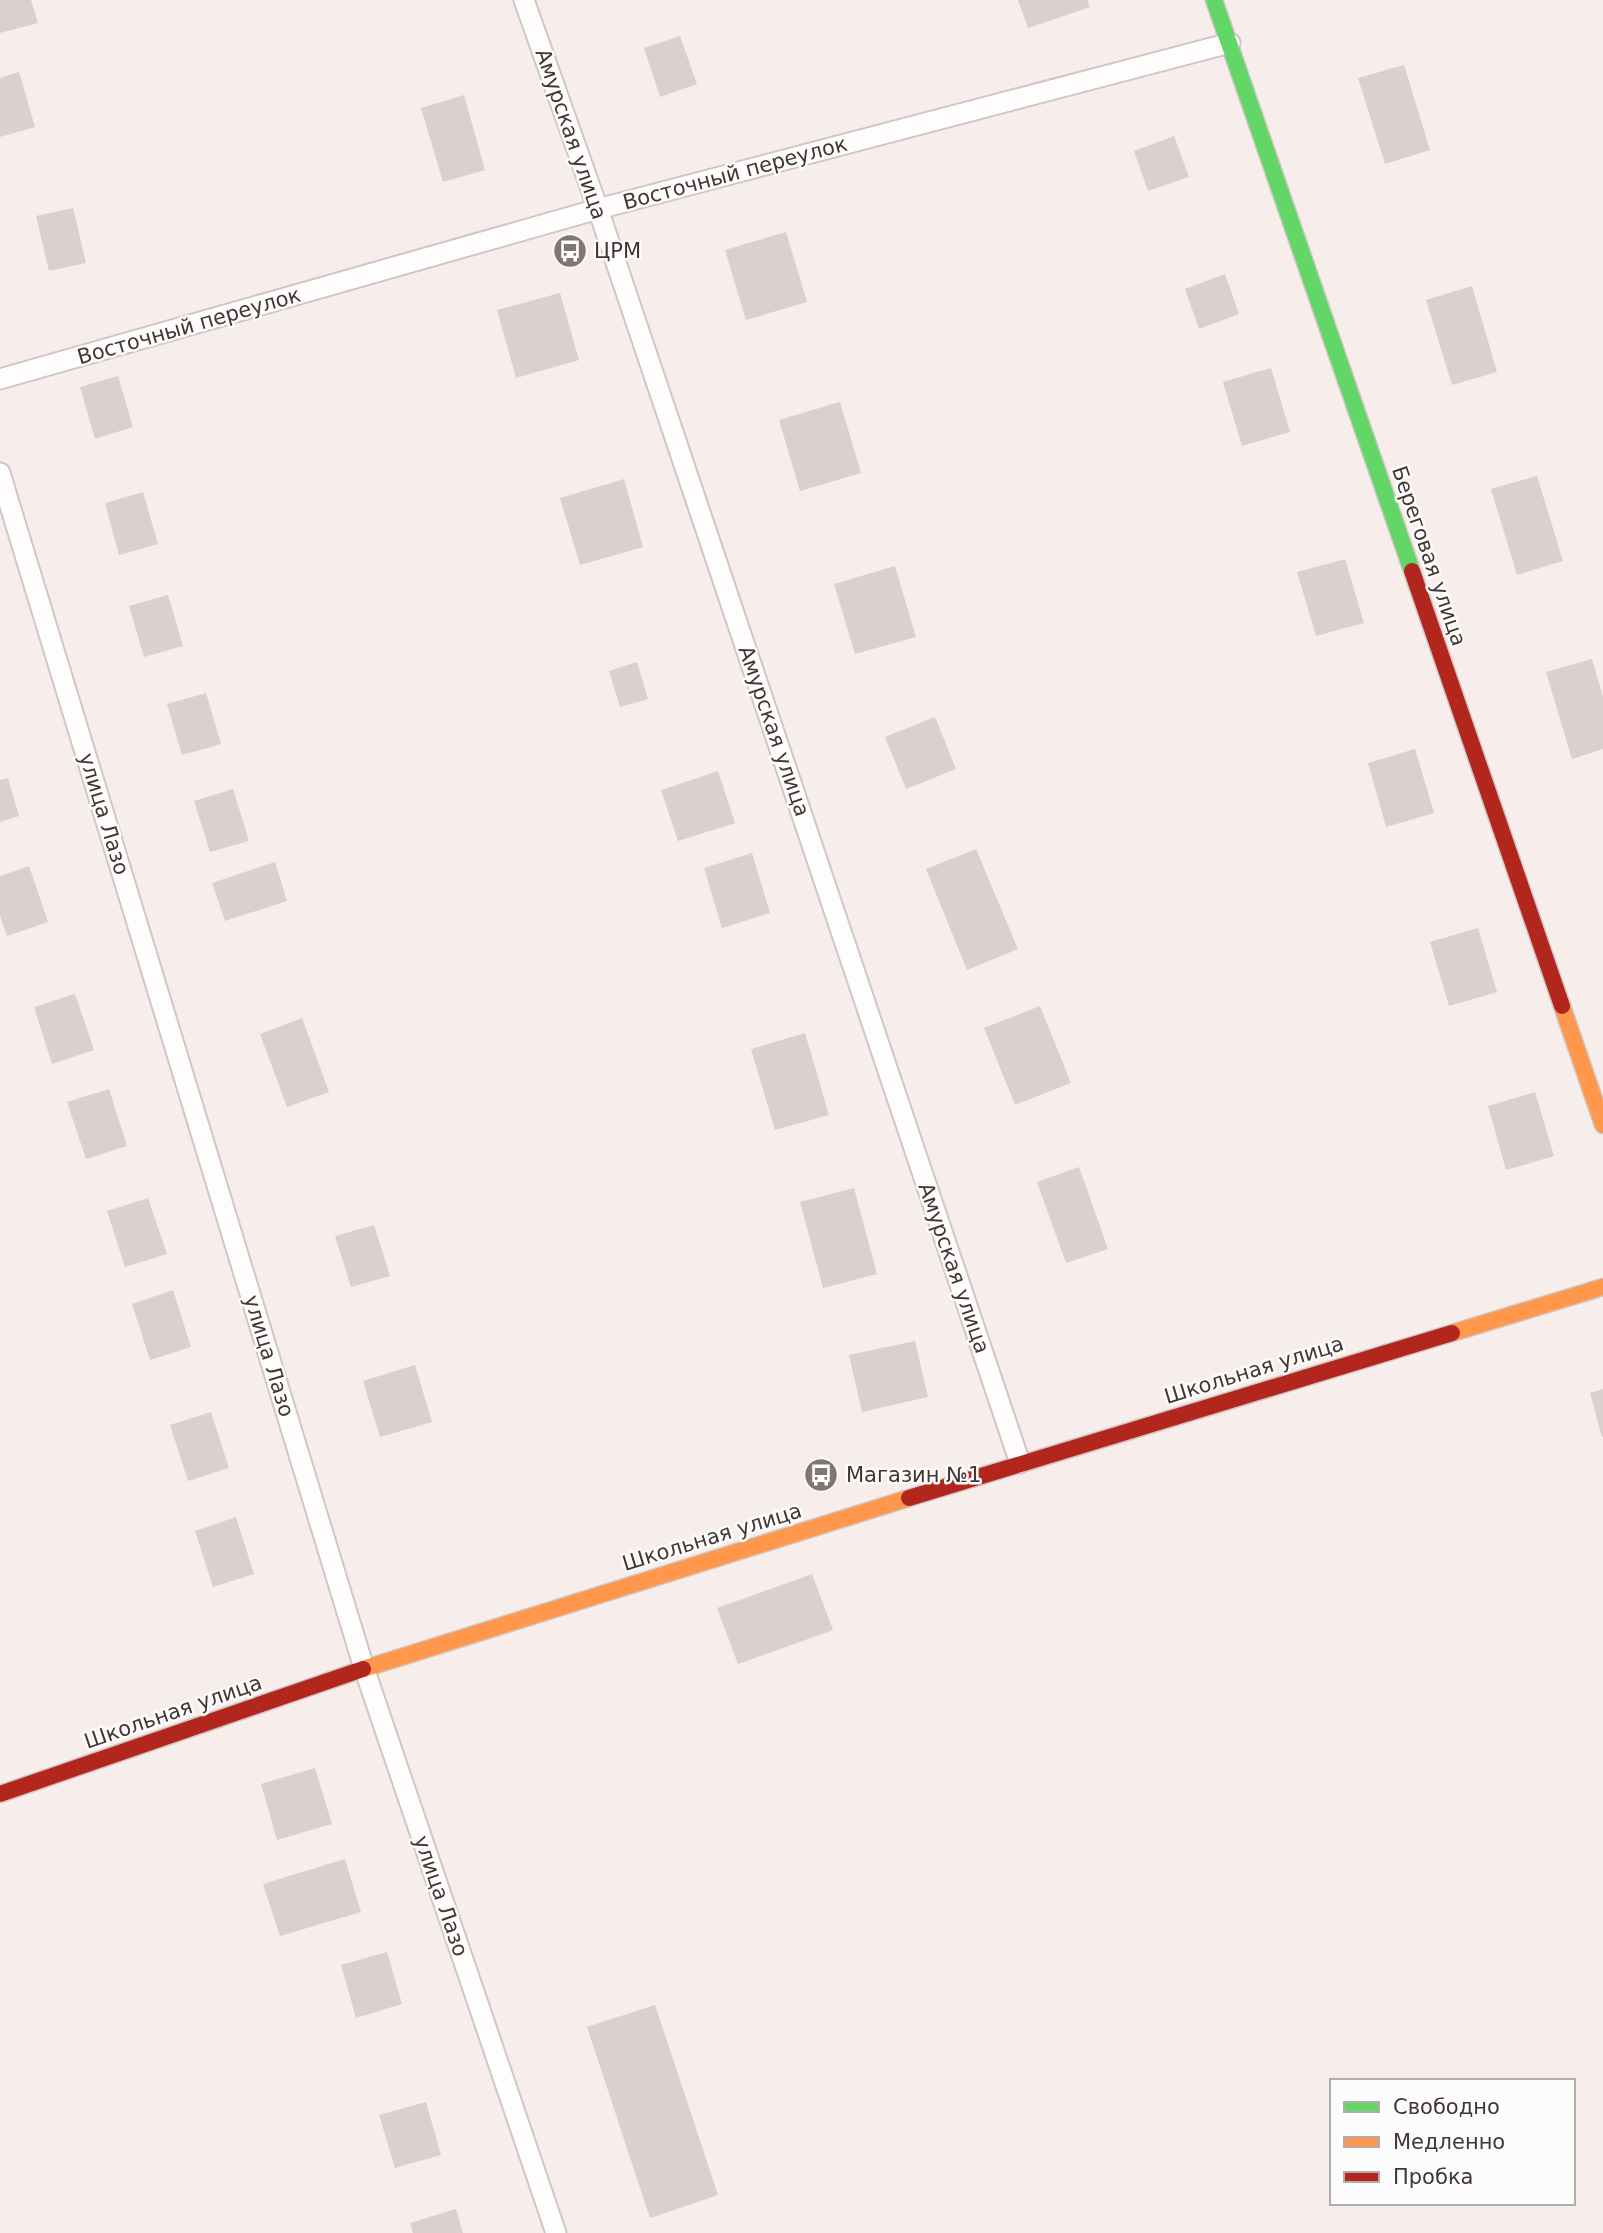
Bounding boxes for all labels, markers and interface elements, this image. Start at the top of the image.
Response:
street label: Амурская улица [531,45,611,223]
street label: Восточный переулок [620,131,850,215]
bus stop icon: ЦРМ [551,232,589,270]
place label: ЦРМ [594,239,641,263]
street label: Восточный переулок [75,283,303,369]
street label: Береговая улица [1387,463,1471,649]
street label: Амурская улица [734,642,814,820]
street label: улица Лазо [74,750,134,878]
street label: Амурская улица [914,1179,994,1357]
street label: улица Лазо [239,1292,299,1420]
street label: Школьная улица [1161,1331,1347,1409]
bus stop icon: Магазин №1 [802,1456,840,1494]
place label: Магазин №1 [846,1463,981,1487]
street label: Школьная улица [619,1498,805,1576]
street label: Школьная улица [81,1670,265,1754]
street label: улица Лазо [409,1833,473,1959]
legend [1330,2079,1575,2205]
text: Свободно [1393,2095,1500,2119]
text: Медленно [1393,2130,1505,2154]
text: Пробка [1393,2165,1473,2189]

